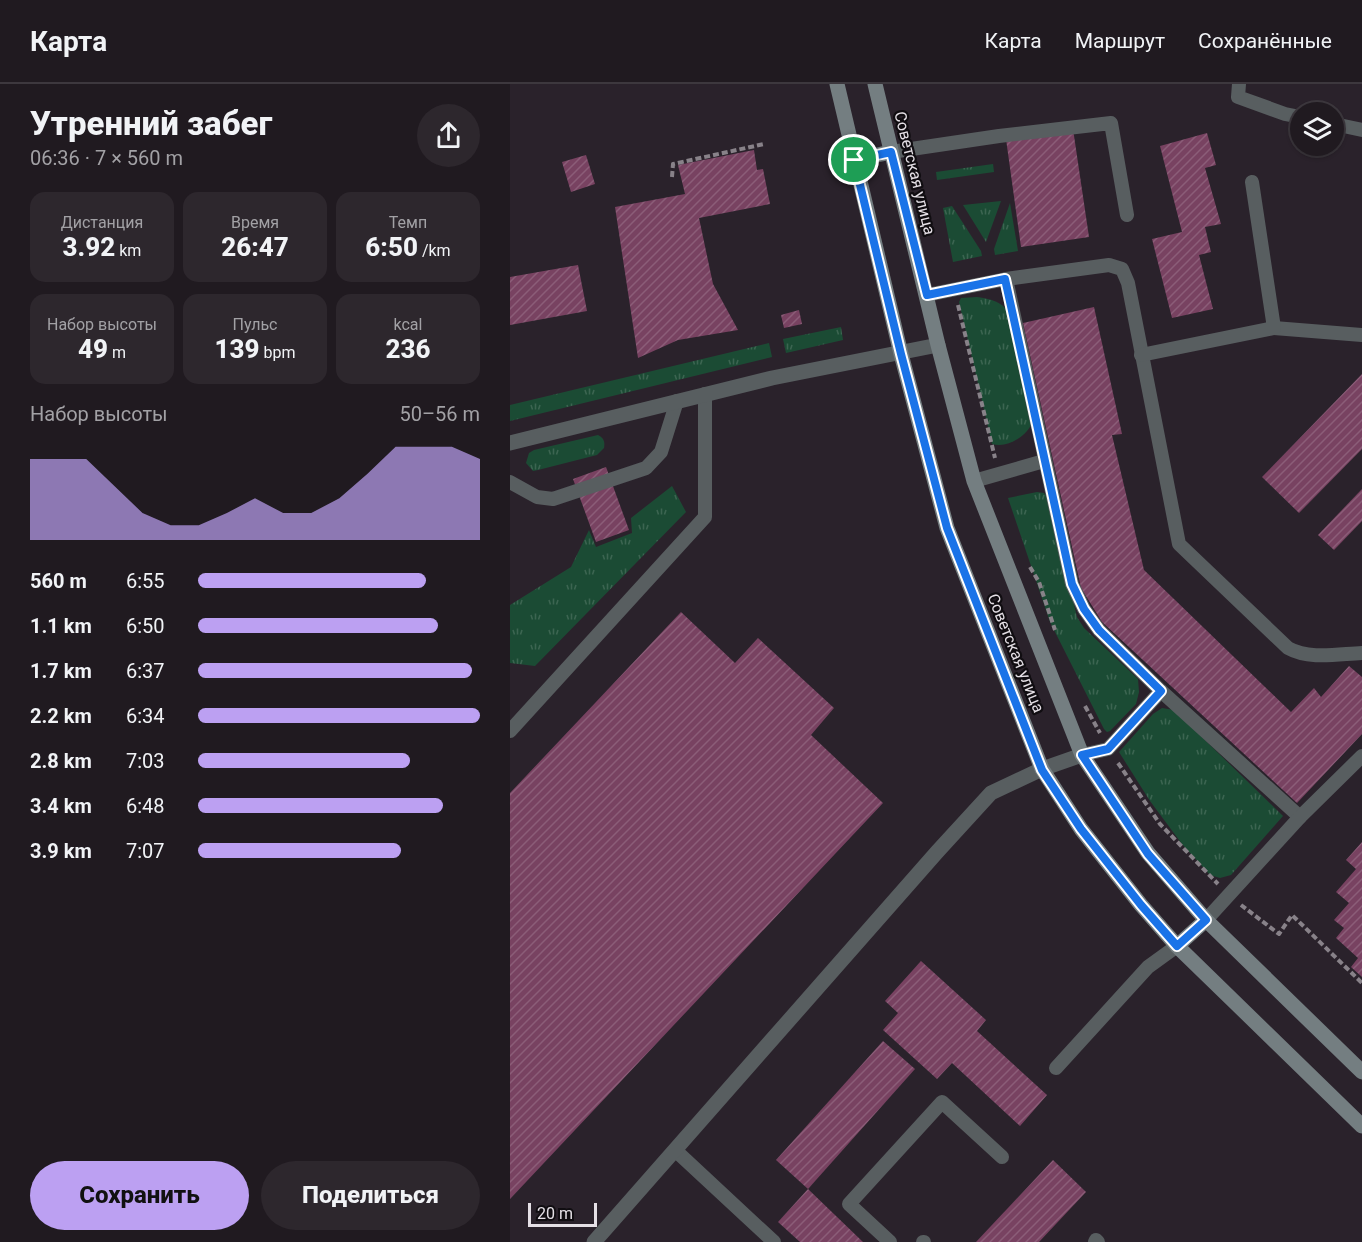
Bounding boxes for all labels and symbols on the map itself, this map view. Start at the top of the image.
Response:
street label: Советская улица [890,109,940,237]
pin [828,134,879,185]
street label: Советская улица [983,591,1049,715]
scale bar [528,1200,597,1228]

